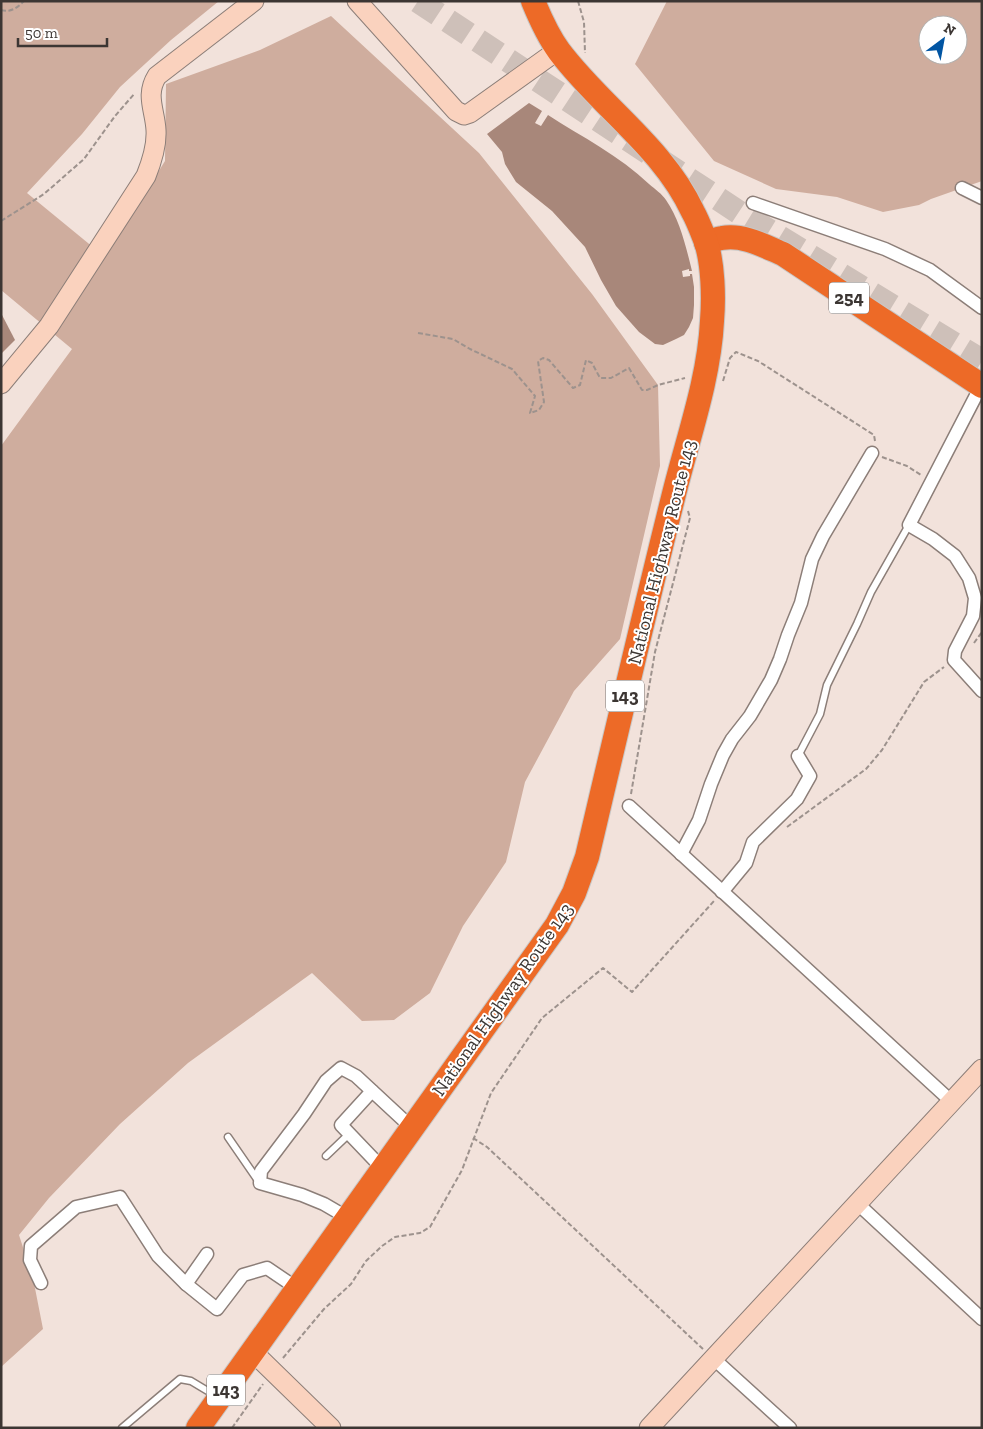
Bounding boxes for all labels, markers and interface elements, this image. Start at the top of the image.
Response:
scale bar [18,15,106,47]
north arrow [918,15,968,65]
text: N [941,19,959,40]
text: 50 m [25,24,58,42]
road number: 254 [829,282,869,314]
street label: National Highway Route 143 [622,437,701,667]
road number: 143 [606,680,644,711]
street label: National Highway Route 143 [427,898,578,1100]
road number: 143 [207,1374,245,1406]

